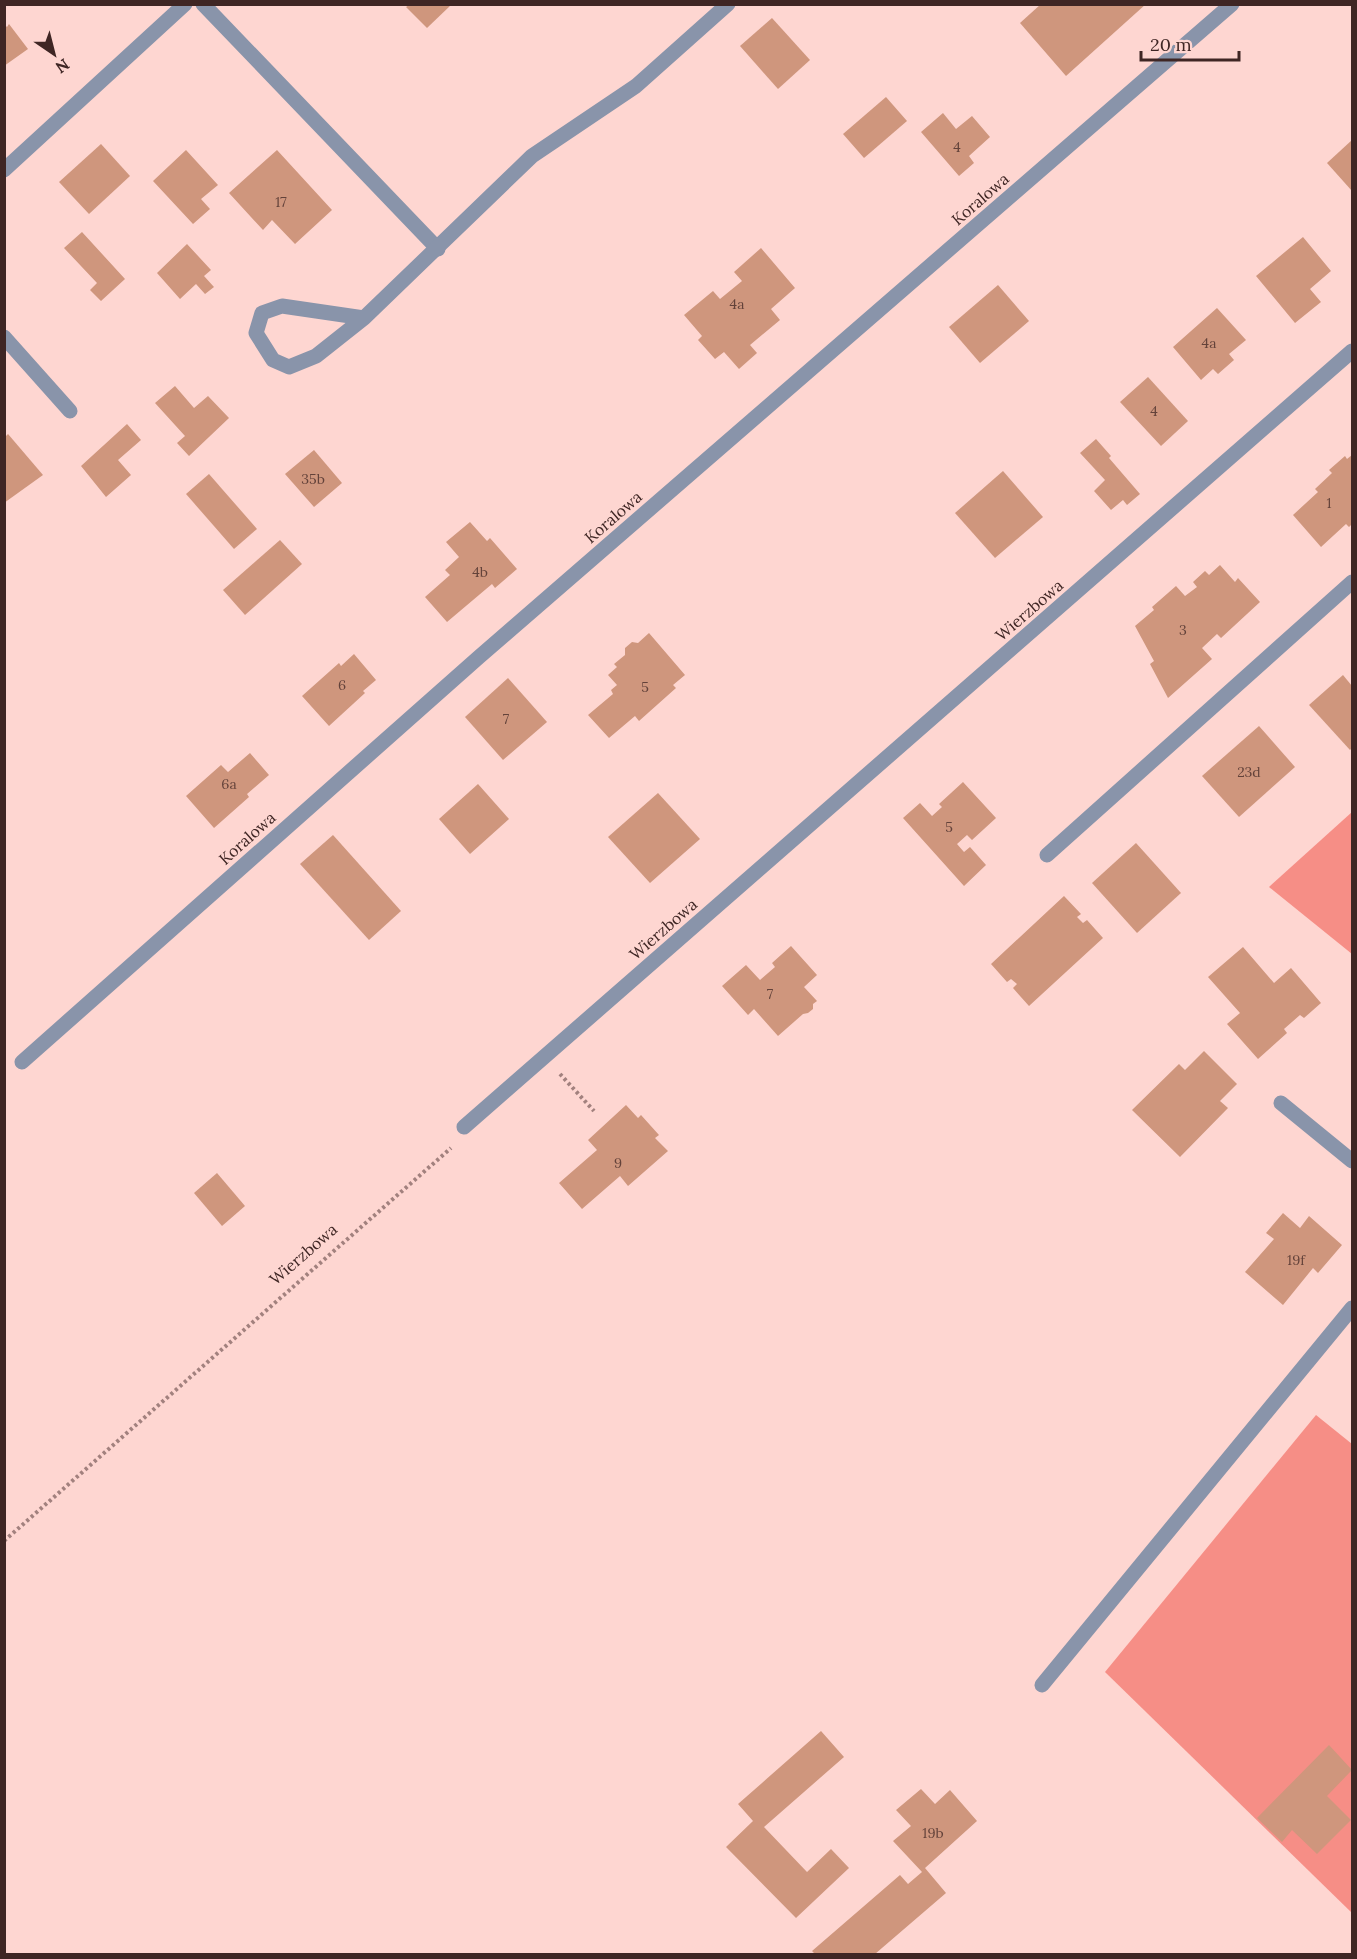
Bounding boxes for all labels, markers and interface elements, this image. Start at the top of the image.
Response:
north arrow [24,24,84,84]
scale bar [1141,24,1238,62]
text: 20 m [1150,33,1192,56]
text: N [52,55,73,78]
house number: 4 [953,138,961,156]
street label: Koralowa [947,169,1013,229]
house number: 17 [275,193,287,211]
house number: 4a [730,295,744,313]
house number: 4a [1202,334,1216,352]
house number: 4 [1150,402,1158,420]
house number: 35b [301,470,325,488]
street label: Koralowa [580,487,646,547]
house number: 1 [1326,494,1332,512]
house number: 4b [472,563,488,581]
street label: Wierzbowa [991,575,1067,645]
house number: 3 [1179,621,1187,639]
house number: 6 [338,676,346,694]
house number: 5 [641,678,649,696]
house number: 7 [503,710,510,728]
house number: 23d [1237,763,1261,781]
house number: 6a [221,775,237,793]
street label: Koralowa [214,807,280,869]
house number: 5 [945,818,953,836]
street label: Wierzbowa [625,894,701,964]
house number: 7 [767,985,774,1003]
house number: 9 [614,1154,622,1172]
street label: Wierzbowa [265,1219,341,1289]
house number: 19f [1287,1251,1306,1269]
house number: 19b [922,1824,944,1842]

